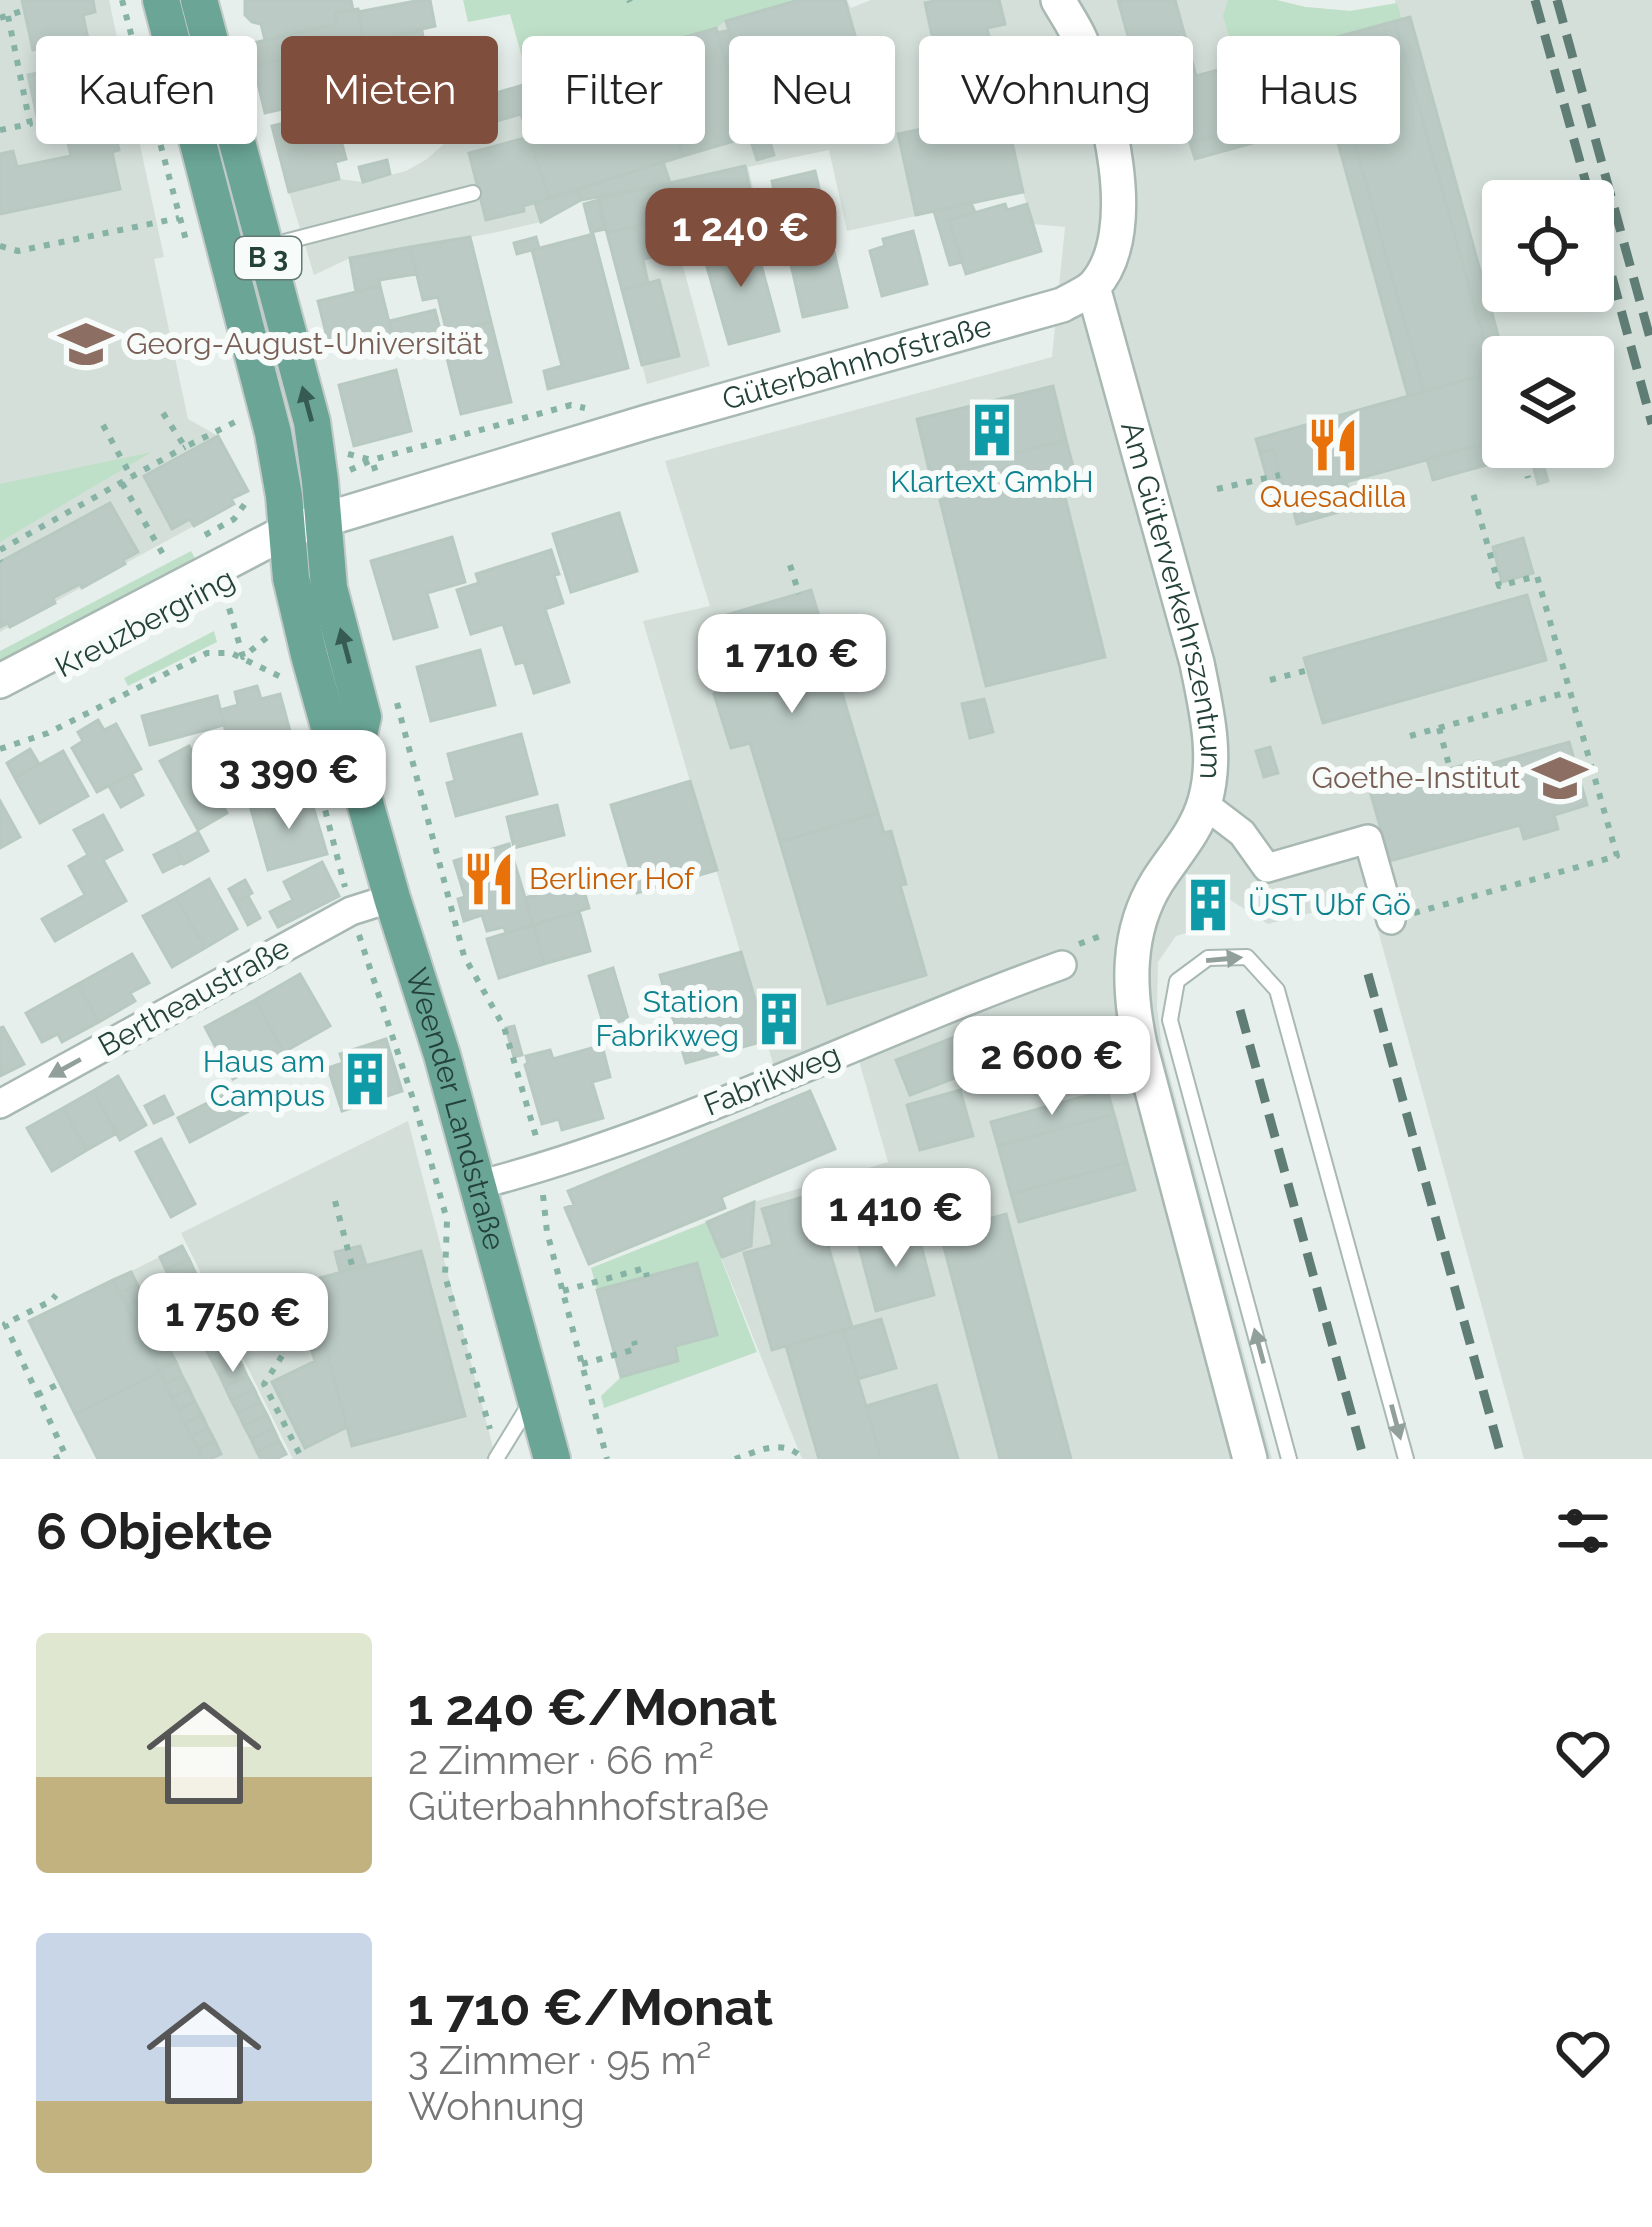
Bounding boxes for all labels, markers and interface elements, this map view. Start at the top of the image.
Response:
chip: Kaufen [36,36,257,144]
chip: Mieten [281,36,498,144]
chip: Filter [522,36,705,144]
chip: Neu [729,36,895,144]
chip: Wohnung [919,36,1193,144]
chip: Haus [1217,36,1400,144]
map controls [1482,180,1614,468]
button: locate [1482,180,1614,312]
pin: 1 240 € [630,188,852,290]
text: 1 240 € [672,204,810,250]
road number: B 3 [235,237,301,279]
street label: Güterbahnhofstraße [718,308,995,417]
school or university icon: Georg-August-Universität [57,315,115,373]
place label: Georg-August-Universität [126,326,483,361]
button: layers [1482,336,1614,468]
one-way arrow [297,385,316,422]
building icon: Klartext GmbH [963,401,1021,459]
restaurant icon: Quesadilla [1304,416,1362,474]
street label: Am Güterverkehrszentrum [1114,418,1229,780]
place label: Klartext GmbH [890,464,1094,499]
place label: Quesadilla [1260,479,1406,514]
street label: Kreuzbergring [49,561,240,684]
pin: 1 710 € [681,614,903,716]
one-way arrow [335,627,354,664]
text: 1 710 € [725,630,859,676]
pin: 3 390 € [178,730,400,832]
text: 3 390 € [219,746,359,792]
school or university icon: Goethe-Institut [1531,749,1589,807]
place label: Goethe-Institut [1311,760,1520,795]
restaurant icon: Berliner Hof [460,850,518,908]
place label: Berliner Hof [529,861,695,896]
building icon: ÜST Ubf Gö [1179,876,1237,934]
place label: ÜST Ubf Gö [1248,887,1411,922]
street label: Bertheaustraße [92,930,295,1063]
one-way arrow [1206,949,1244,968]
street label: Weender Landstraße [398,964,512,1254]
place label: Station Fabrikweg [595,984,739,1053]
building icon: Station Fabrikweg [750,990,808,1048]
pin: 2 600 € [941,1016,1163,1118]
text: 2 600 € [980,1032,1124,1078]
street label: Fabrikweg [699,1036,845,1123]
place label: Haus am Campus [203,1044,325,1113]
building icon: Haus am Campus [336,1050,394,1108]
one-way arrow [48,1057,83,1078]
pin: 1 410 € [785,1168,1007,1270]
text: 1 410 € [829,1184,963,1230]
pin: 1 750 € [122,1273,344,1375]
text: 1 750 € [165,1289,301,1335]
one-way arrow [1248,1327,1267,1364]
one-way arrow [1388,1404,1407,1441]
icon: filters [1550,1498,1616,1564]
text: 6 Objekte [36,1501,272,1561]
text: 1 240 €/Monat [408,1677,777,1737]
icon: home [132,1681,276,1825]
icon: heart [1550,1720,1616,1786]
text: 2 Zimmer · 66 m² [408,1737,714,1783]
text: Güterbahnhofstraße [408,1783,769,1829]
text: 1 710 €/Monat [408,1977,773,2037]
icon: home [132,1981,276,2125]
icon: heart [1550,2020,1616,2086]
text: 3 Zimmer · 95 m² [408,2037,711,2083]
text: Wohnung [408,2083,585,2129]

